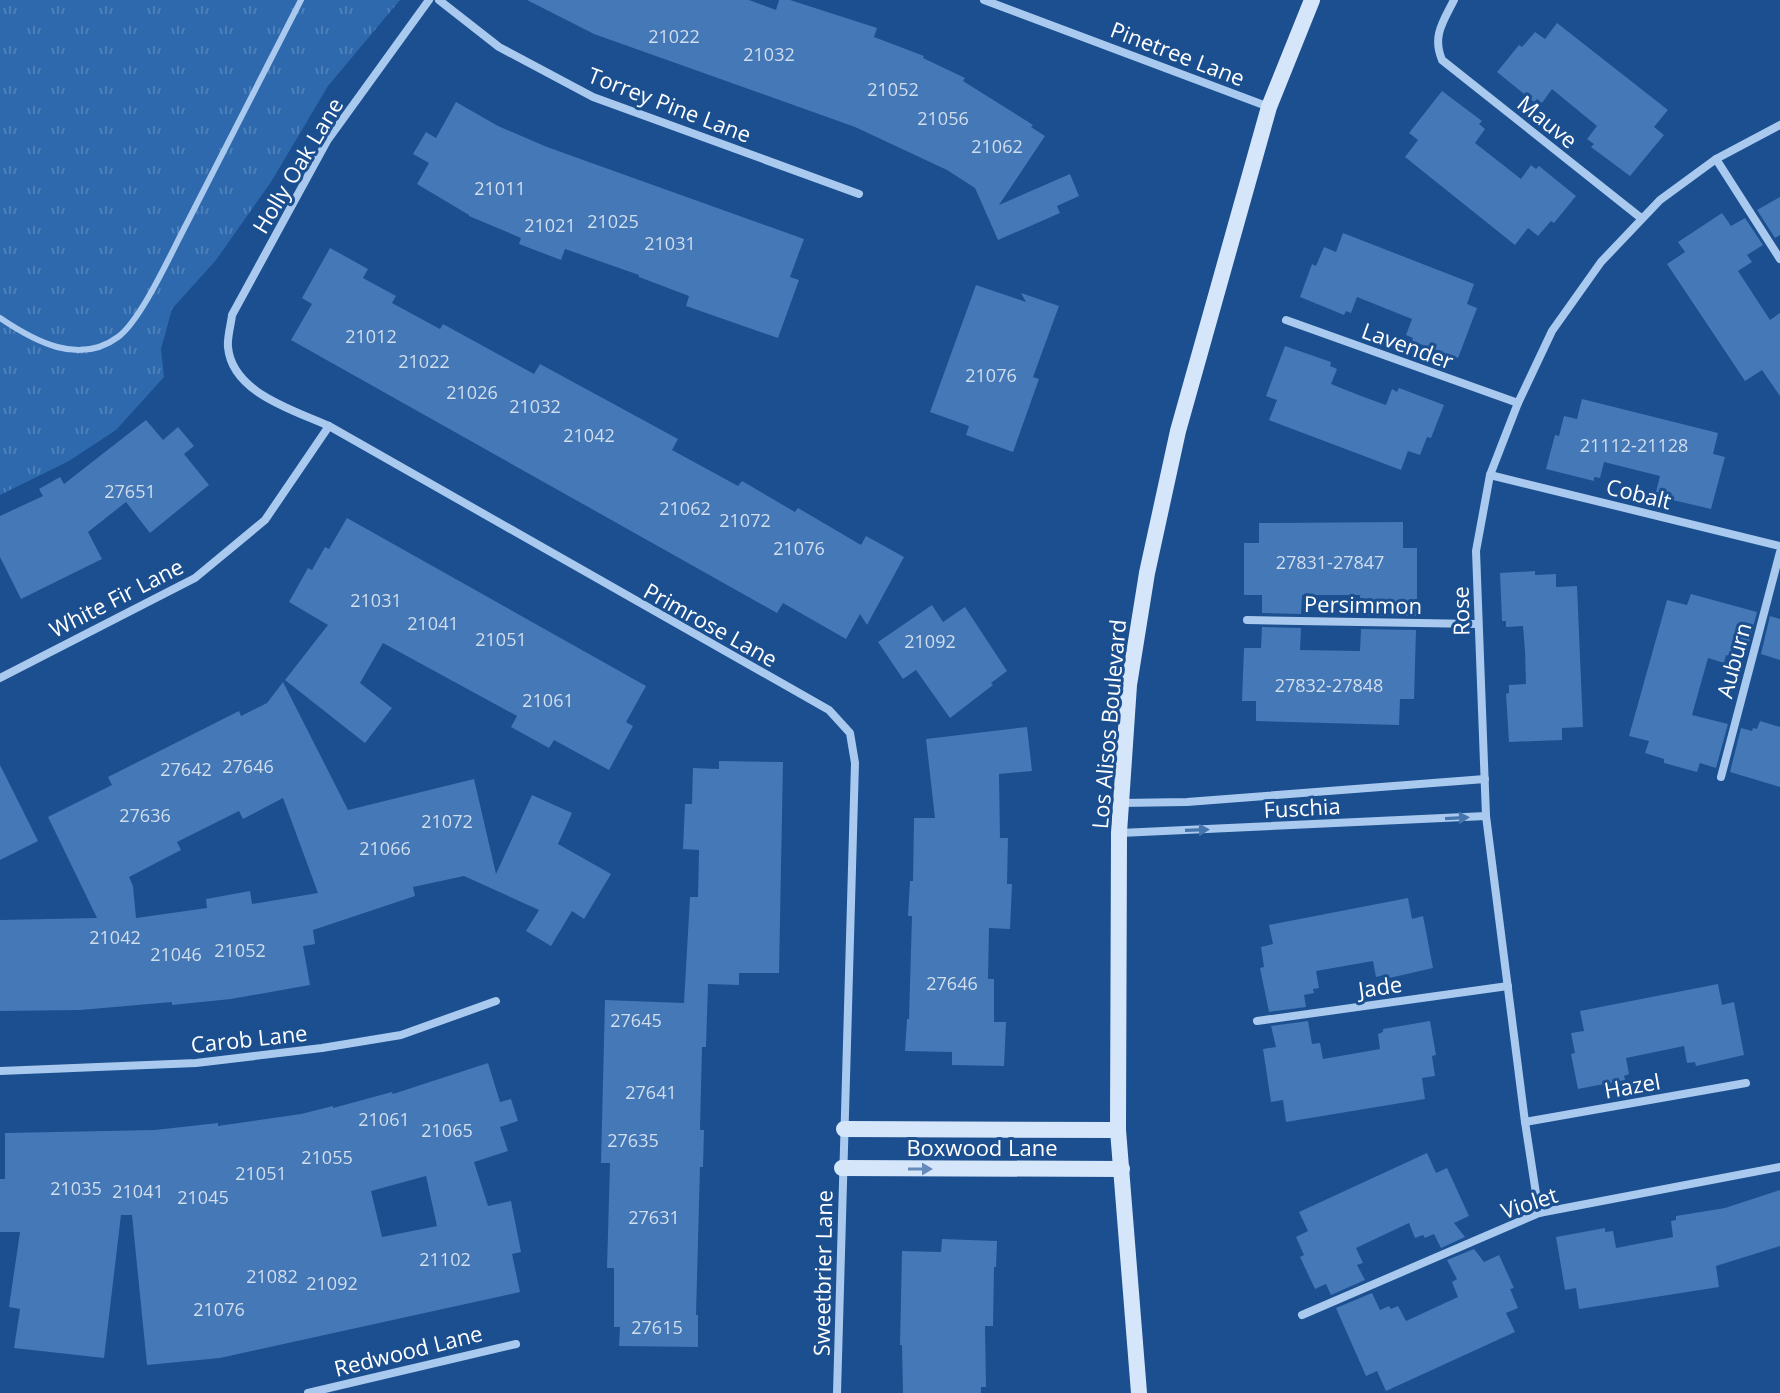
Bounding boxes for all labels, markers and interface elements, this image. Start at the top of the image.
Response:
street label: Pinetree Lane [1107,14,1249,92]
house number: 21022 [648,24,700,48]
house number: 21032 [743,42,795,66]
street label: Torrey Pine Lane [584,59,756,149]
house number: 21052 [867,77,919,101]
street label: Mauve [1512,88,1584,154]
street label: Holly Oak Lane [245,92,349,238]
house number: 21056 [917,106,969,130]
house number: 21062 [971,134,1023,158]
house number: 21011 [474,176,526,200]
house number: 21025 [587,209,639,233]
house number: 21021 [524,213,576,237]
house number: 21031 [644,231,696,255]
street label: Lavender [1358,315,1458,375]
house number: 21012 [345,324,397,348]
house number: 21022 [398,349,450,373]
house number: 21076 [965,363,1017,387]
house number: 21026 [446,380,498,404]
house number: 21032 [509,394,561,418]
house number: 21042 [563,423,615,447]
house number: 21112-21128 [1580,433,1688,457]
street label: Cobalt [1603,470,1675,516]
house number: 27651 [104,479,156,503]
house number: 21062 [659,496,711,520]
house number: 21072 [719,508,771,532]
house number: 21076 [773,536,825,560]
street label: White Fir Lane [44,550,188,644]
house number: 27831-27847 [1276,550,1384,574]
street label: Primrose Lane [639,575,783,673]
street label: Rose [1445,586,1475,636]
house number: 21031 [350,588,402,612]
street label: Persimmon [1304,588,1422,620]
house number: 21041 [407,611,459,635]
street label: Los Alisos Boulevard [1084,618,1132,830]
street label: Auburn [1709,619,1757,701]
house number: 21051 [475,627,527,651]
house number: 21092 [904,629,956,653]
house number: 27832-27848 [1275,673,1383,697]
house number: 21061 [522,688,574,712]
house number: 27646 [222,754,274,778]
house number: 27642 [160,757,212,781]
street label: Fuschia [1263,790,1341,824]
house number: 27636 [119,803,171,827]
house number: 21072 [421,809,473,833]
one-way arrow [1445,811,1470,824]
one-way arrow [1185,823,1210,836]
house number: 21066 [359,836,411,860]
house number: 21042 [89,925,141,949]
house number: 21052 [214,938,266,962]
house number: 21046 [150,942,202,966]
street label: Jade [1354,968,1404,1004]
house number: 27646 [926,971,978,995]
house number: 27645 [610,1008,662,1032]
street label: Carob Lane [189,1017,309,1059]
street label: Hazel [1601,1065,1663,1105]
house number: 27641 [625,1080,677,1104]
house number: 21061 [358,1107,410,1131]
house number: 21065 [421,1118,473,1142]
house number: 27635 [607,1128,659,1152]
street label: Boxwood Lane [906,1132,1058,1162]
house number: 21055 [301,1145,353,1169]
house number: 21051 [235,1161,287,1185]
one-way arrow [908,1163,933,1175]
house number: 21035 [50,1176,102,1200]
house number: 21041 [112,1179,164,1203]
street label: Violet [1497,1179,1561,1225]
house number: 21045 [177,1185,229,1209]
street label: Sweetbrier Lane [806,1190,838,1356]
house number: 27631 [628,1205,680,1229]
house number: 21102 [419,1247,471,1271]
house number: 21082 [246,1264,298,1288]
house number: 21092 [306,1271,358,1295]
house number: 21076 [193,1297,245,1321]
house number: 27615 [631,1315,683,1339]
street label: Redwood Lane [331,1317,485,1383]

